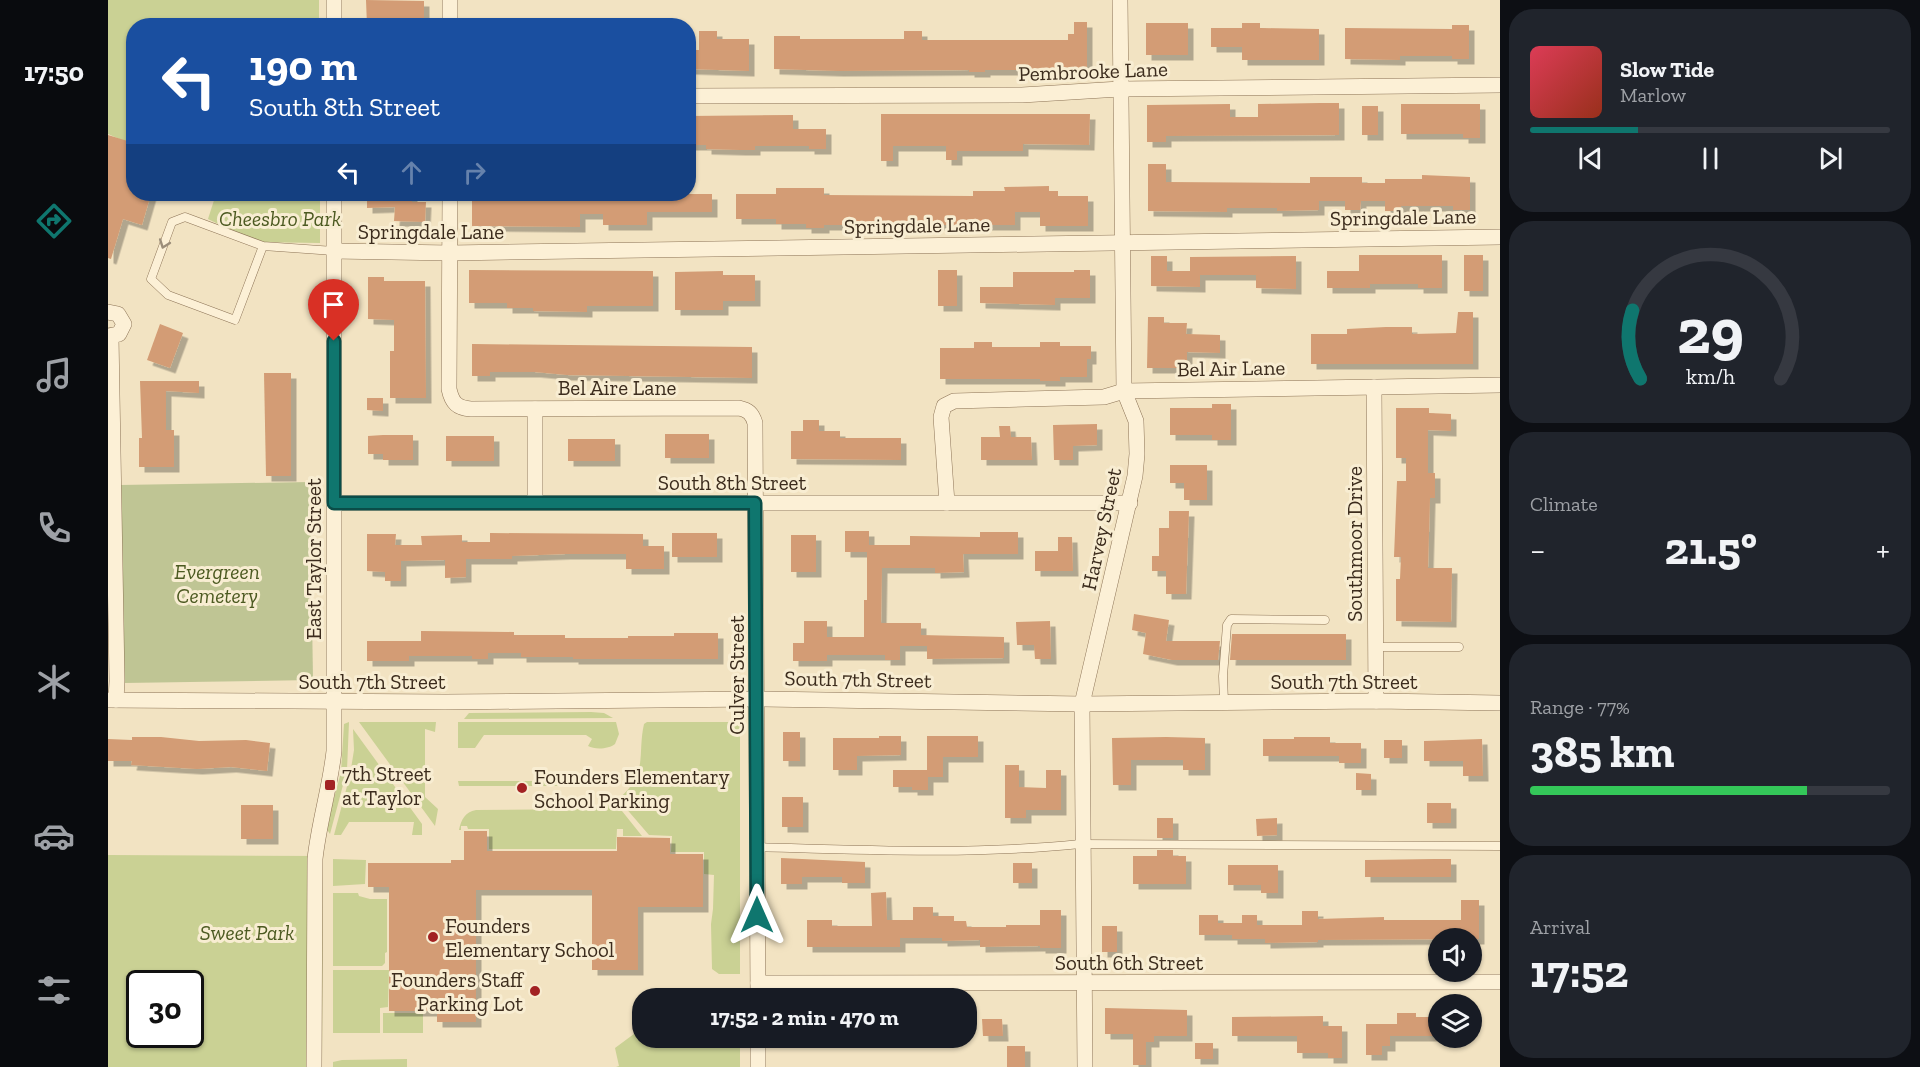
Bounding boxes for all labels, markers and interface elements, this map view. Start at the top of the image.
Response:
text: 190 m [249,40,357,91]
icon: left [150,42,228,120]
text: 17:50 [24,56,84,88]
street label: Pembrooke Lane [1018,56,1168,86]
text: Slow Tide [1620,56,1714,83]
text: Marlow [1620,83,1686,107]
text: South 8th Street [249,91,440,123]
icon: previous [1574,142,1607,175]
icon: pause [1694,142,1727,175]
icon: next [1814,142,1847,175]
icon: left [332,156,365,189]
icon: ahead [395,156,428,189]
icon: right [458,156,491,189]
icon: directions [33,200,75,242]
street label: Springdale Lane [1330,203,1477,231]
park label: Cheesbro Park [219,206,341,231]
street label: Springdale Lane [844,211,991,239]
street label: Springdale Lane [358,219,504,244]
one-way arrow [158,238,171,249]
pin [308,279,359,341]
icon: arrive [317,288,350,321]
text: 29 [1677,294,1743,369]
icon: music [33,354,75,396]
street label: Bel Air Lane [1177,355,1286,381]
text: km/h [1686,364,1734,389]
street label: Bel Aire Lane [558,375,676,400]
street label: Harvey Street [1076,465,1126,593]
street label: Southmoor Drive [1342,466,1367,622]
street label: South 8th Street [658,470,806,495]
street label: East Taylor Street [301,478,326,640]
text: Climate [1530,492,1598,516]
icon: phone [33,507,75,549]
text: 21.5° [1665,522,1757,576]
text: − [1530,530,1545,569]
text: + [1876,530,1890,569]
park label: Evergreen Cemetery [174,559,260,608]
street label: Culver Street [724,615,749,735]
icon: climate [33,661,75,703]
street label: South 7th Street [784,665,932,693]
street label: South 7th Street [298,669,446,694]
street label: South 7th Street [1270,669,1418,694]
text: Range · 77% [1530,695,1630,719]
text: 385 km [1530,725,1674,779]
place label: 7th Street at Taylor [342,761,432,810]
place label: Founders Elementary School Parking [534,764,730,813]
marker: 7th Street at Taylor [323,778,337,792]
marker: Founders Elementary School Parking [515,781,529,795]
icon: car [33,815,75,857]
position arrow [725,883,789,947]
place label: Founders Elementary School [445,913,615,962]
text: Arrival [1530,915,1590,939]
park label: Sweet Park [200,920,294,945]
map controls [1428,928,1482,1048]
button: sound [1428,928,1482,982]
marker: Founders Elementary School [426,930,440,944]
text: 17:52 [1530,945,1628,999]
street label: South 6th Street [1055,950,1203,975]
place label: Founders Staff Parking Lot [391,967,525,1016]
icon: filters [33,969,75,1011]
speed limit sign: 30 [126,970,204,1048]
marker: Founders Staff Parking Lot [528,984,542,998]
button: layers [1428,994,1482,1048]
text: 17:52 · 2 min · 470 m [710,1004,899,1031]

